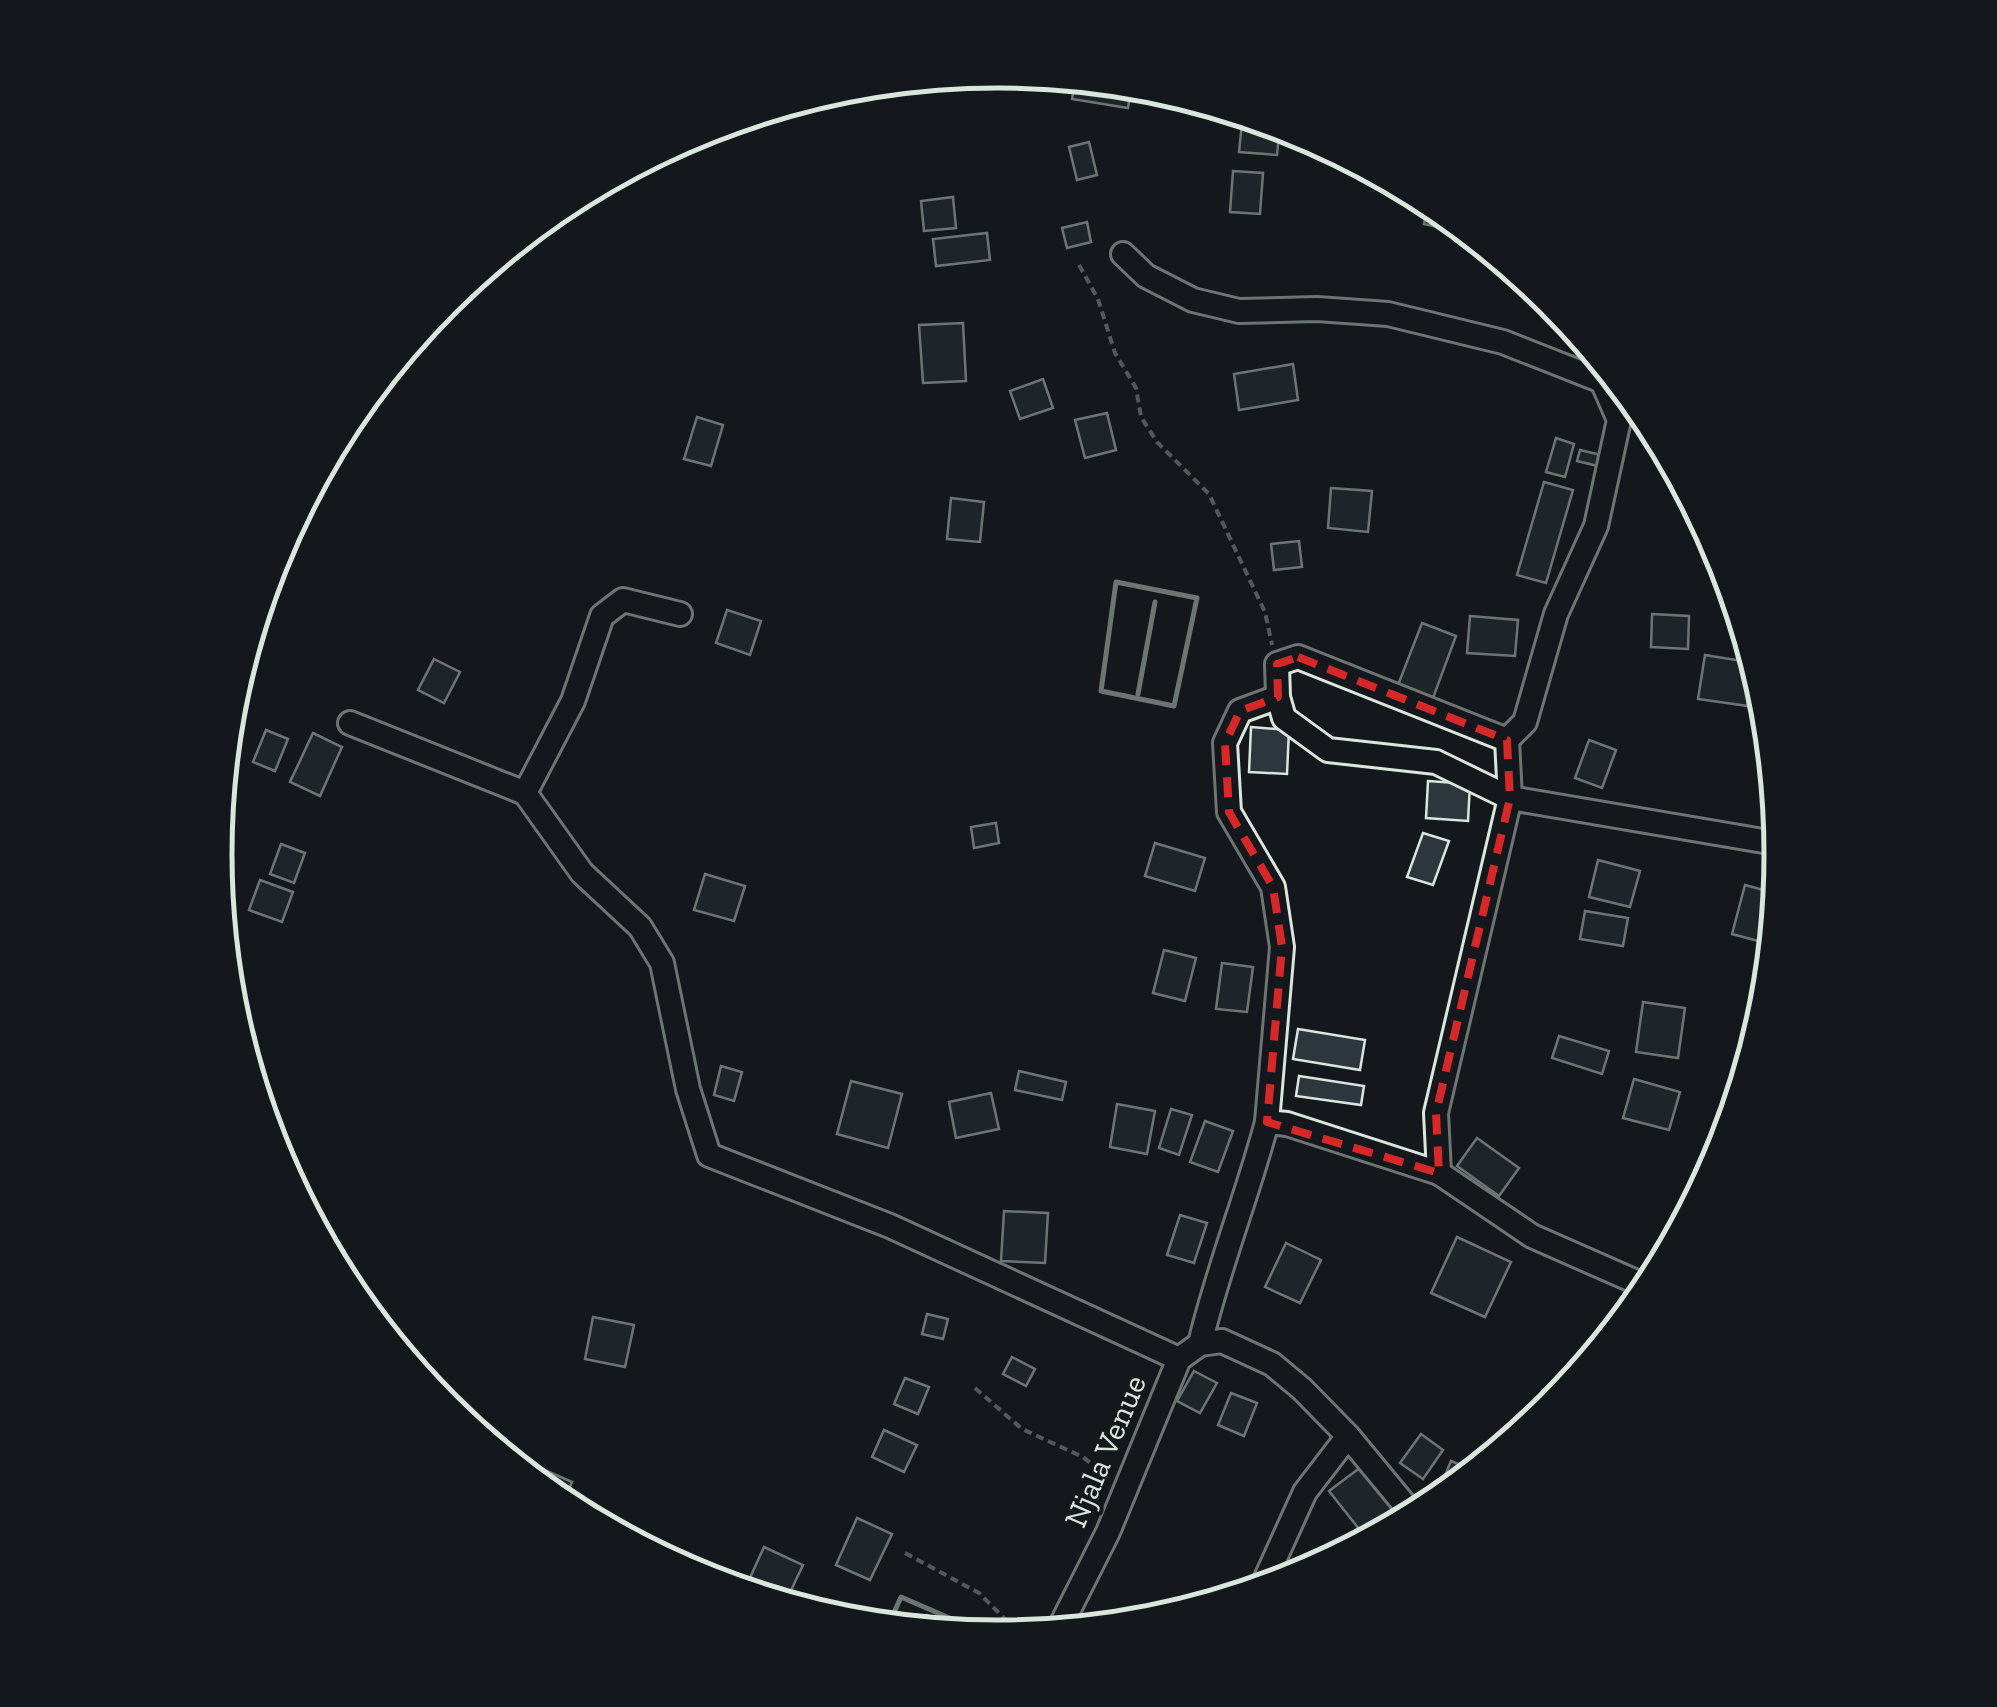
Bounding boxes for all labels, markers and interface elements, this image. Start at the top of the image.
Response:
street label: Njala Venue [1056,1369,1154,1533]

